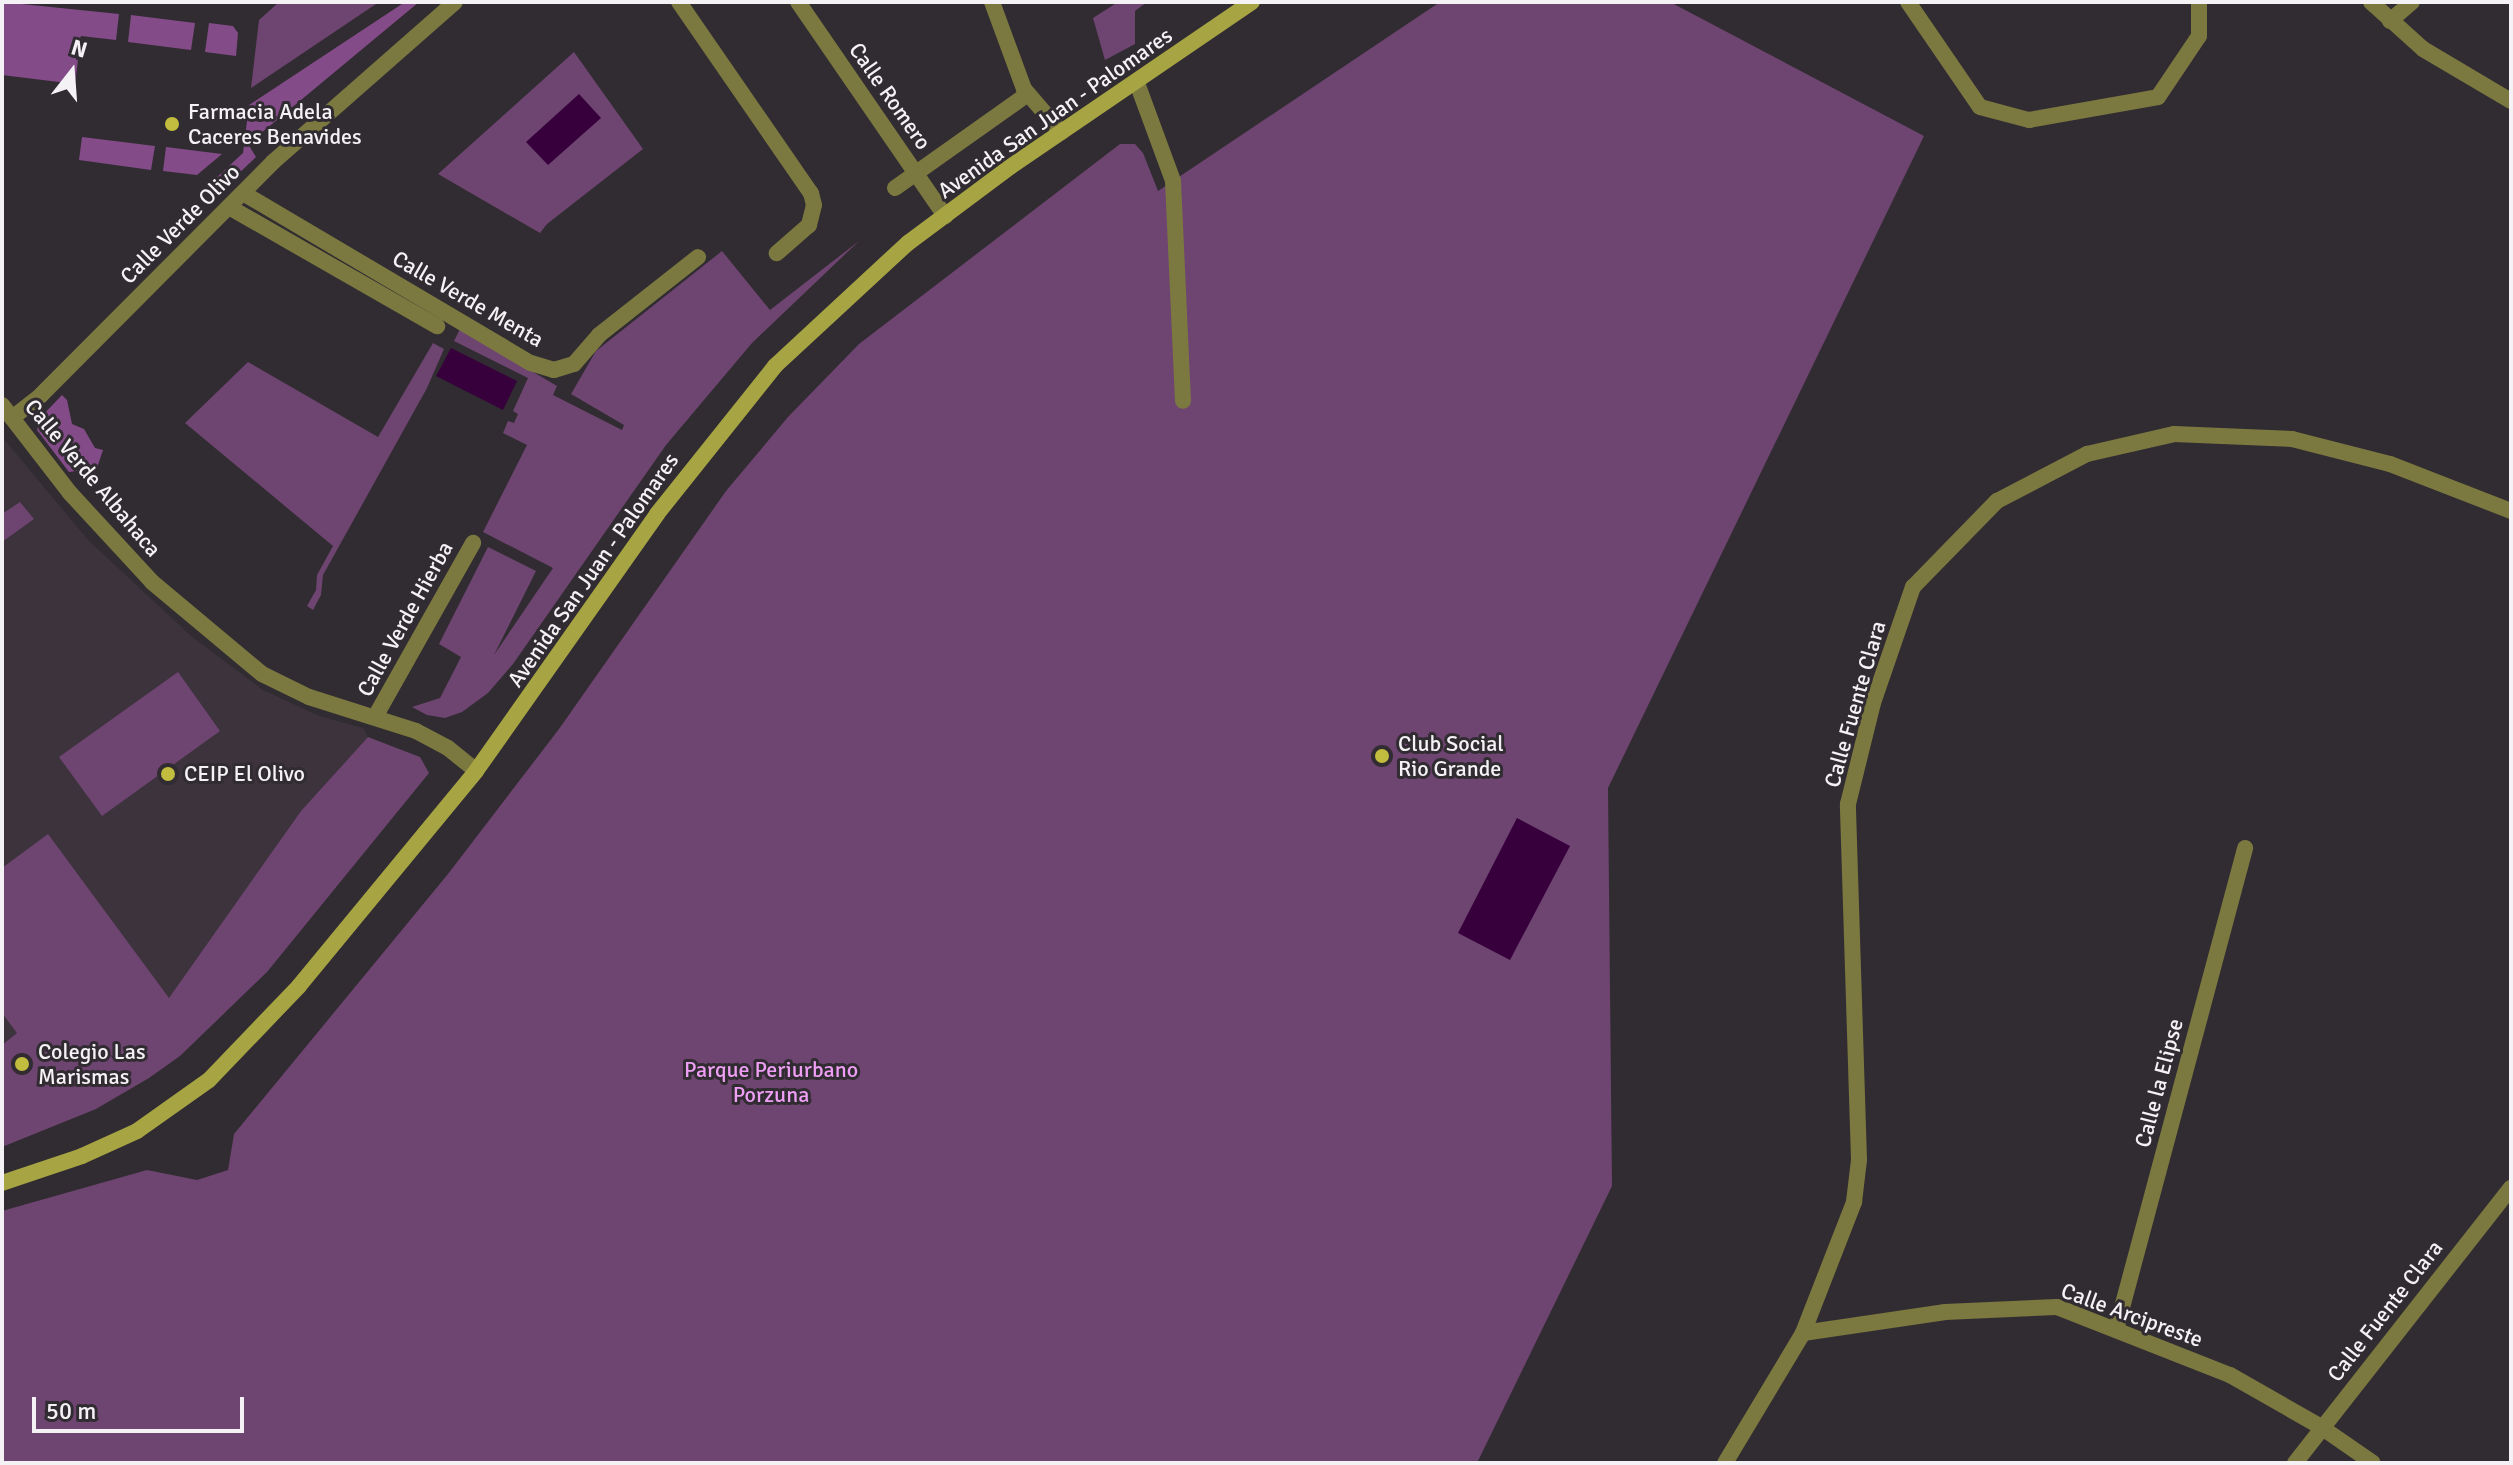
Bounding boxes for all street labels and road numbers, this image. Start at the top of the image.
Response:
street label: Avenida San Juan - Palomares [933,22,1177,204]
street label: Calle Romero [843,37,937,155]
street label: Calle Verde Olivo [115,159,245,289]
street label: Calle Verde Menta [388,245,548,353]
street label: Calle Verde Albahaca [19,394,167,562]
street label: Avenida San Juan - Palomares [502,448,684,692]
street label: Calle Verde Hierba [351,537,459,701]
street label: Calle Fuente Clara [1819,618,1891,790]
street label: Calle la Elipse [2129,1016,2189,1150]
street label: Calle Fuente Clara [2322,1235,2448,1387]
street label: Calle Arcipreste [2058,1277,2206,1353]

